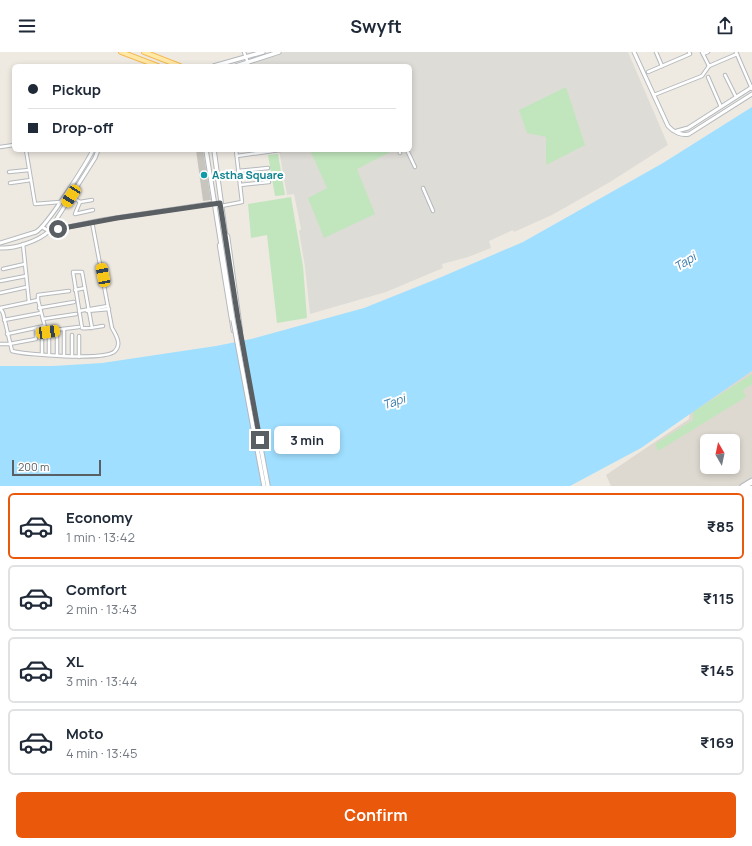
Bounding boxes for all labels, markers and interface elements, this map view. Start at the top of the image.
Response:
text: Swyft [350,14,402,38]
icon: menu [16,15,38,37]
icon: share [714,15,736,37]
text: Pickup [52,79,101,100]
text: Drop-off [52,117,113,138]
place label: Astha Square [212,167,284,182]
marker: Astha Square [199,170,209,180]
car [59,183,83,209]
route start [49,220,67,238]
water label: Tapi [671,247,701,275]
car [95,262,111,288]
car [35,324,61,340]
water label: Tapi [380,389,410,413]
callout: 3 min [274,426,340,454]
route end [251,431,269,449]
text: 3 min [290,431,324,449]
north arrow [700,434,740,474]
map controls [700,434,740,474]
scale bar [12,458,101,477]
text: 200 m [18,459,49,474]
text: Economy [66,507,133,528]
icon: car [18,508,54,544]
text: ₹85 [707,516,734,537]
text: 1 min · 13:42 [66,528,135,546]
text: Comfort [66,579,127,600]
icon: car [18,580,54,616]
text: ₹115 [703,588,734,609]
text: 2 min · 13:43 [66,600,137,618]
text: XL [66,651,84,672]
icon: car [18,652,54,688]
text: ₹145 [700,660,734,681]
text: 3 min · 13:44 [66,672,137,690]
text: Moto [66,723,103,744]
icon: car [18,724,54,760]
text: ₹169 [700,732,734,753]
text: 4 min · 13:45 [66,744,138,762]
button: Confirm [16,792,736,838]

